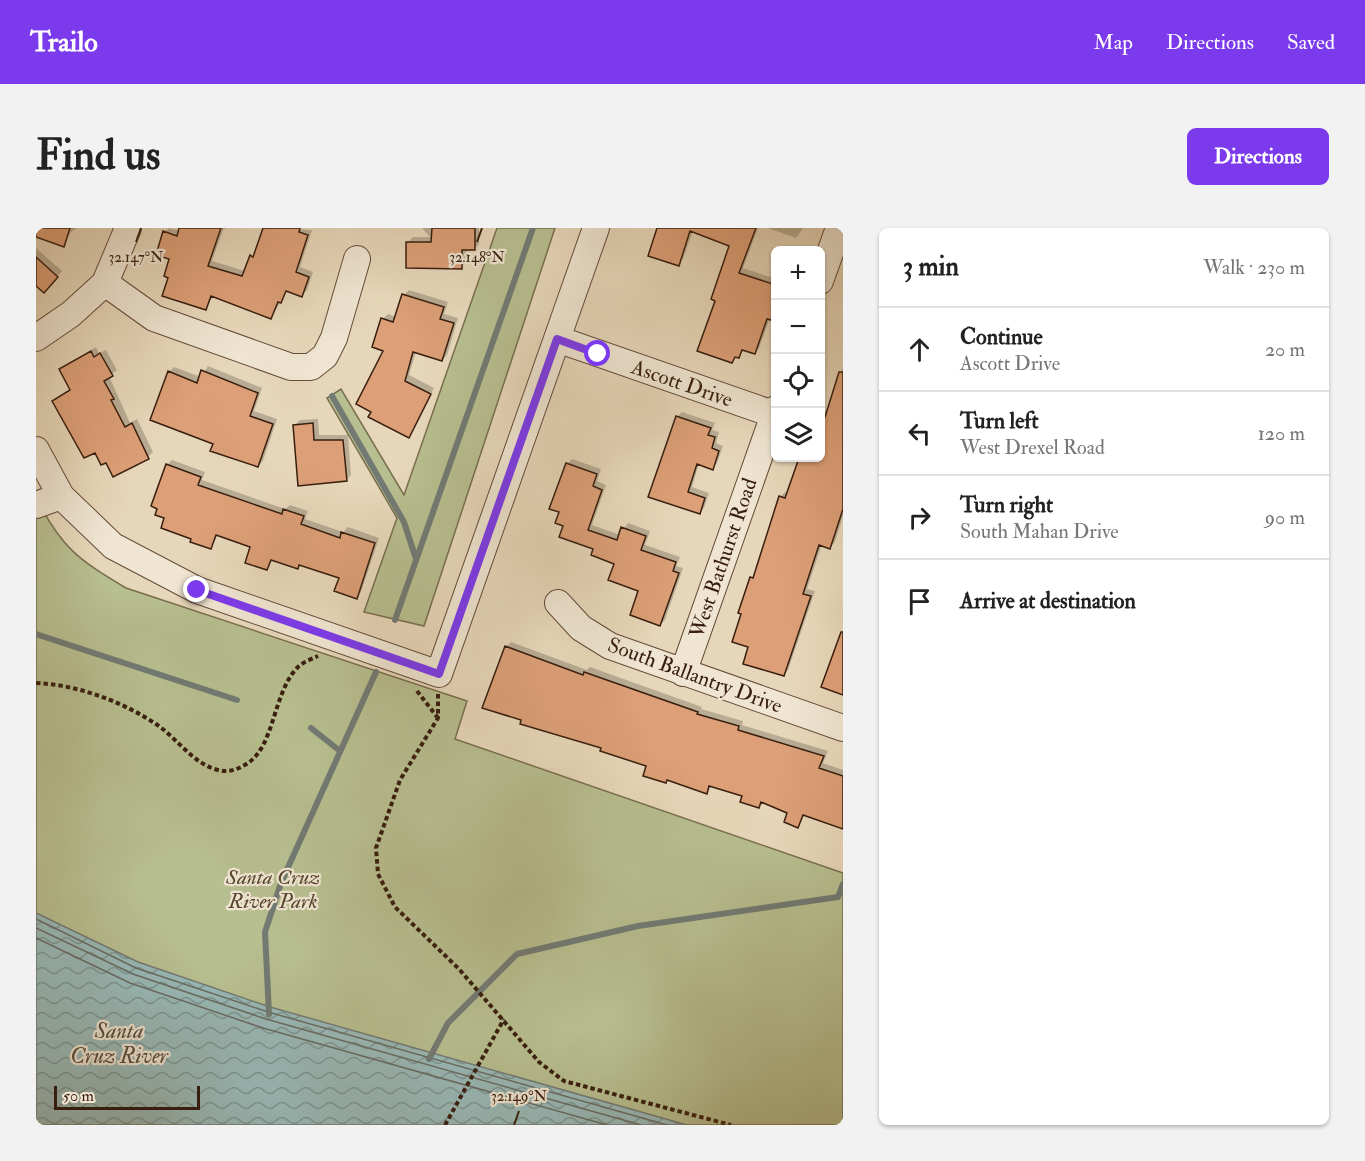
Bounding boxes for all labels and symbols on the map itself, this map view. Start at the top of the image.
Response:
text: 32.147°N [109,248,164,267]
text: 32.148°N [449,248,505,267]
route start [584,340,610,366]
street label: Ascott Drive [627,353,736,413]
street label: West Bathurst Road [683,474,764,643]
route end [183,576,209,602]
street label: South Ballantry Drive [604,631,786,720]
park label: Santa Cruz River Park [225,864,320,915]
water label: Santa Cruz River [70,1017,170,1070]
scale bar [54,1083,200,1110]
text: 32.149°N [491,1087,548,1106]

